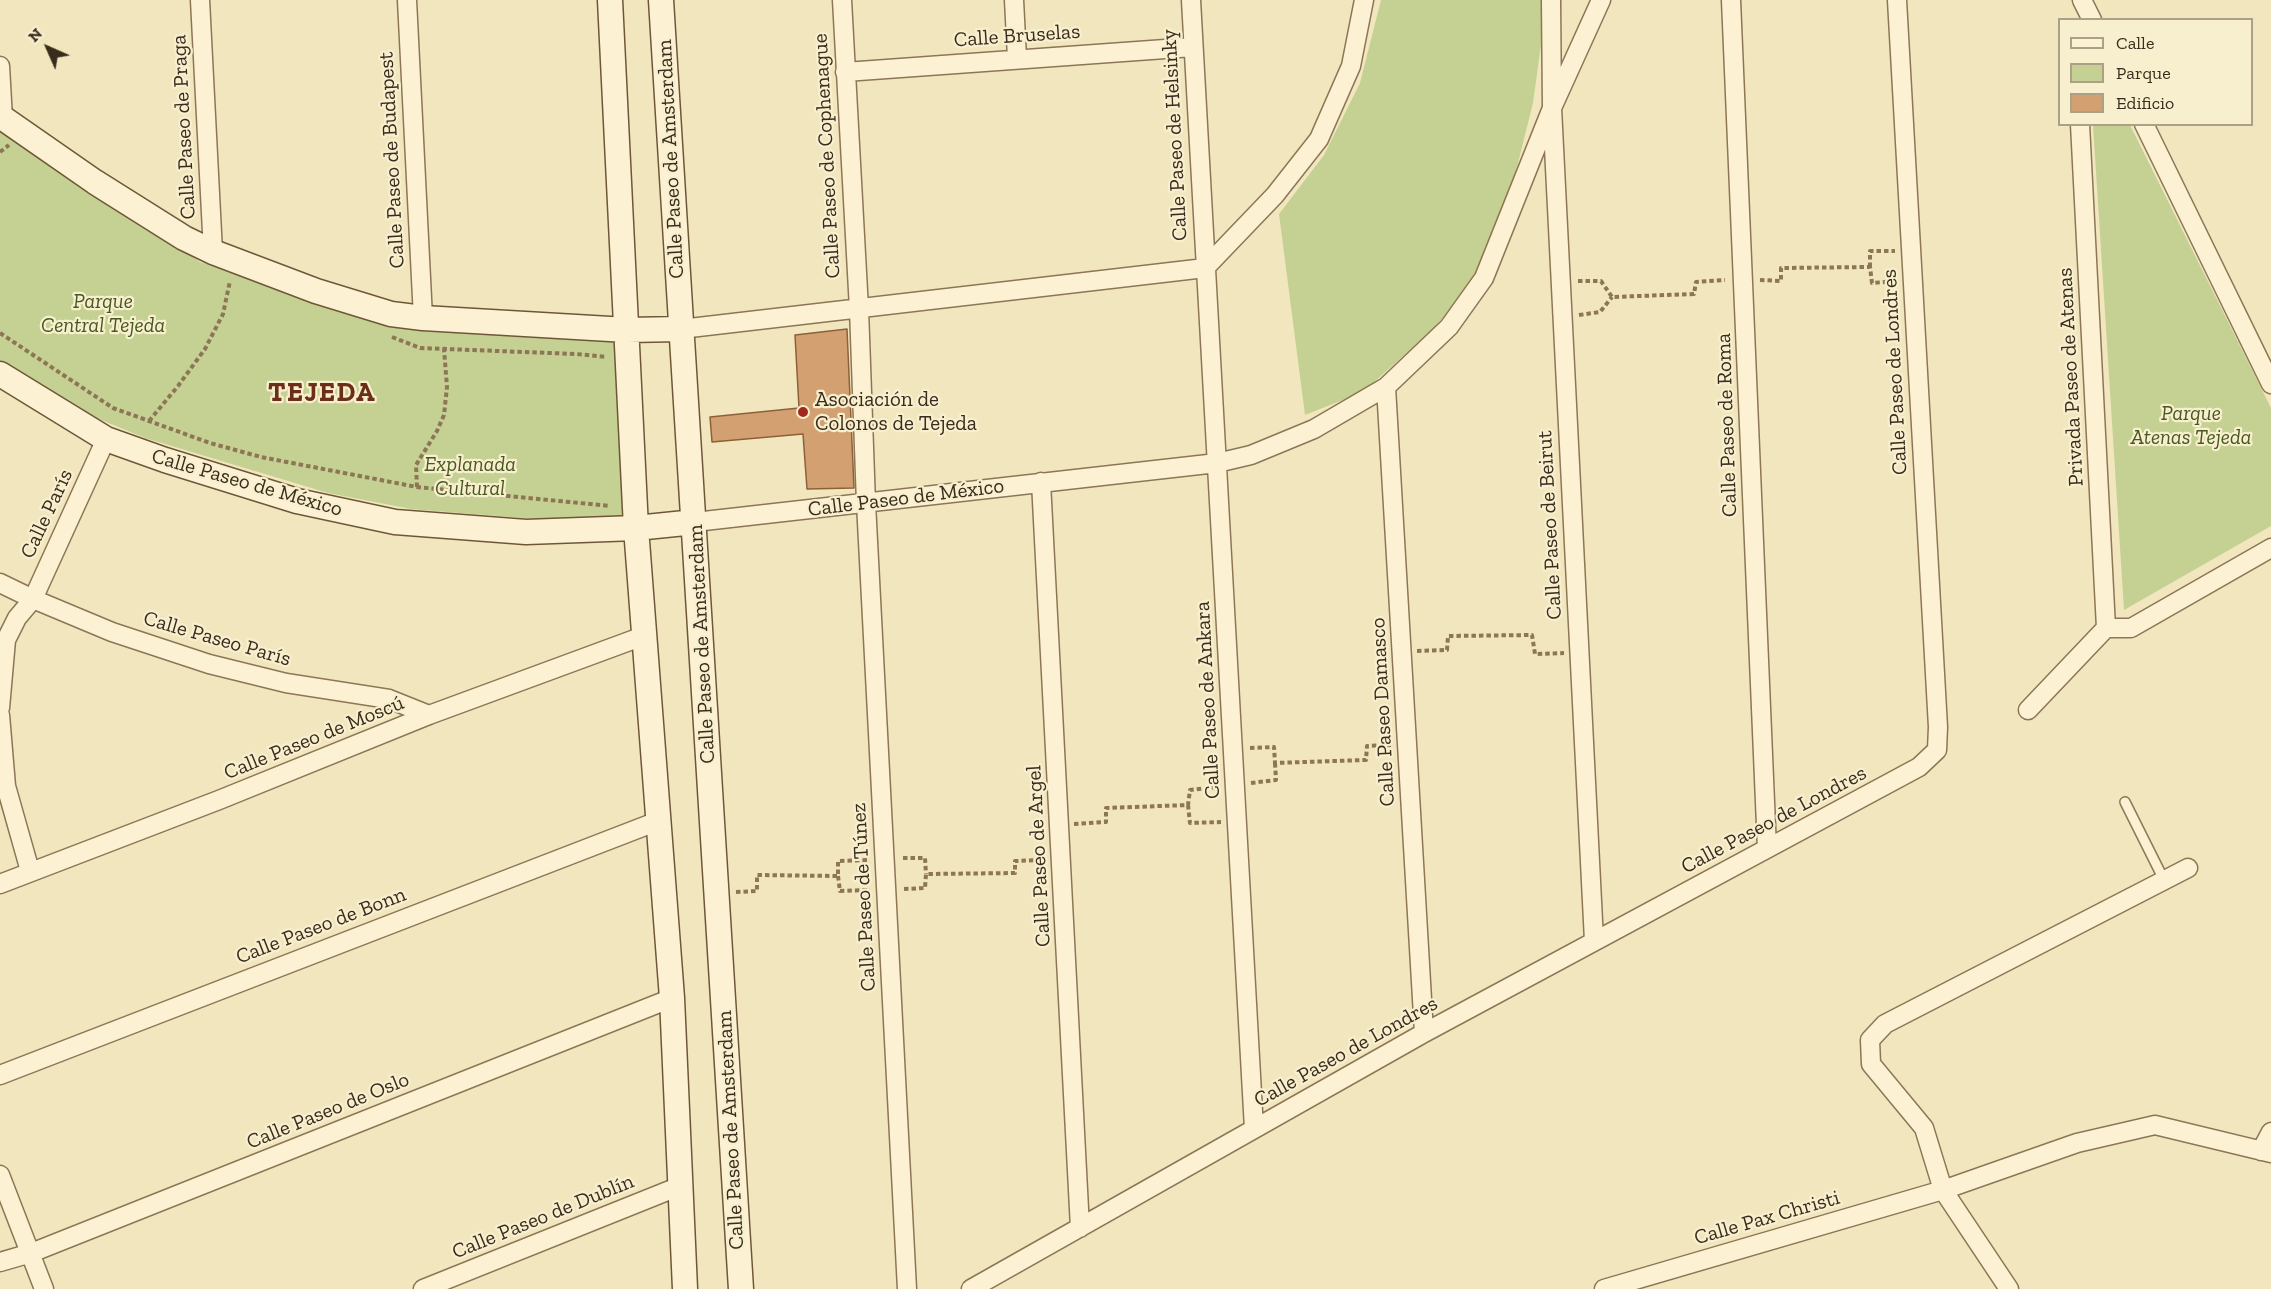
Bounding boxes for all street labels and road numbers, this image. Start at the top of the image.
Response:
street label: Calle Bruselas [953,19,1081,53]
street label: Calle Paseo de Helsinky [1157,29,1193,241]
street label: Calle Paseo de Cophenague [808,33,846,279]
street label: Calle Paseo de Praga [167,34,201,220]
street label: Calle Paseo de Amsterdam [652,39,690,279]
street label: Calle Paseo de Budapest [374,51,410,269]
street label: Privada Paseo de Atenas [2053,267,2089,487]
street label: Calle Paseo de Londres [1877,268,1913,476]
street label: Calle Paseo de Roma [1711,333,1743,517]
street label: Calle Paseo de Beirut [1532,430,1568,620]
street label: Calle Paseo de México [149,444,345,522]
street label: Calle París [15,465,79,563]
street label: Calle Paseo de México [807,473,1005,523]
street label: Calle Paseo de Amsterdam [683,524,721,764]
street label: Calle Paseo de Ankara [1190,600,1226,800]
street label: Calle Paseo París [140,606,294,672]
street label: Calle Paseo Damasco [1365,617,1401,807]
street label: Calle Paseo de Moscú [220,690,408,786]
street label: Calle Paseo de Londres [1677,761,1871,879]
street label: Calle Paseo de Argel [1022,765,1056,947]
street label: Calle Paseo de Túnez [846,802,882,992]
street label: Calle Paseo de Bonn [233,882,409,970]
street label: Calle Paseo de Londres [1250,991,1442,1113]
street label: Calle Paseo de Amsterdam [712,1010,750,1250]
street label: Calle Paseo de Oslo [243,1067,413,1155]
street label: Calle Paseo de Dublín [448,1169,638,1265]
street label: Calle Pax Christi [1691,1185,1843,1251]

